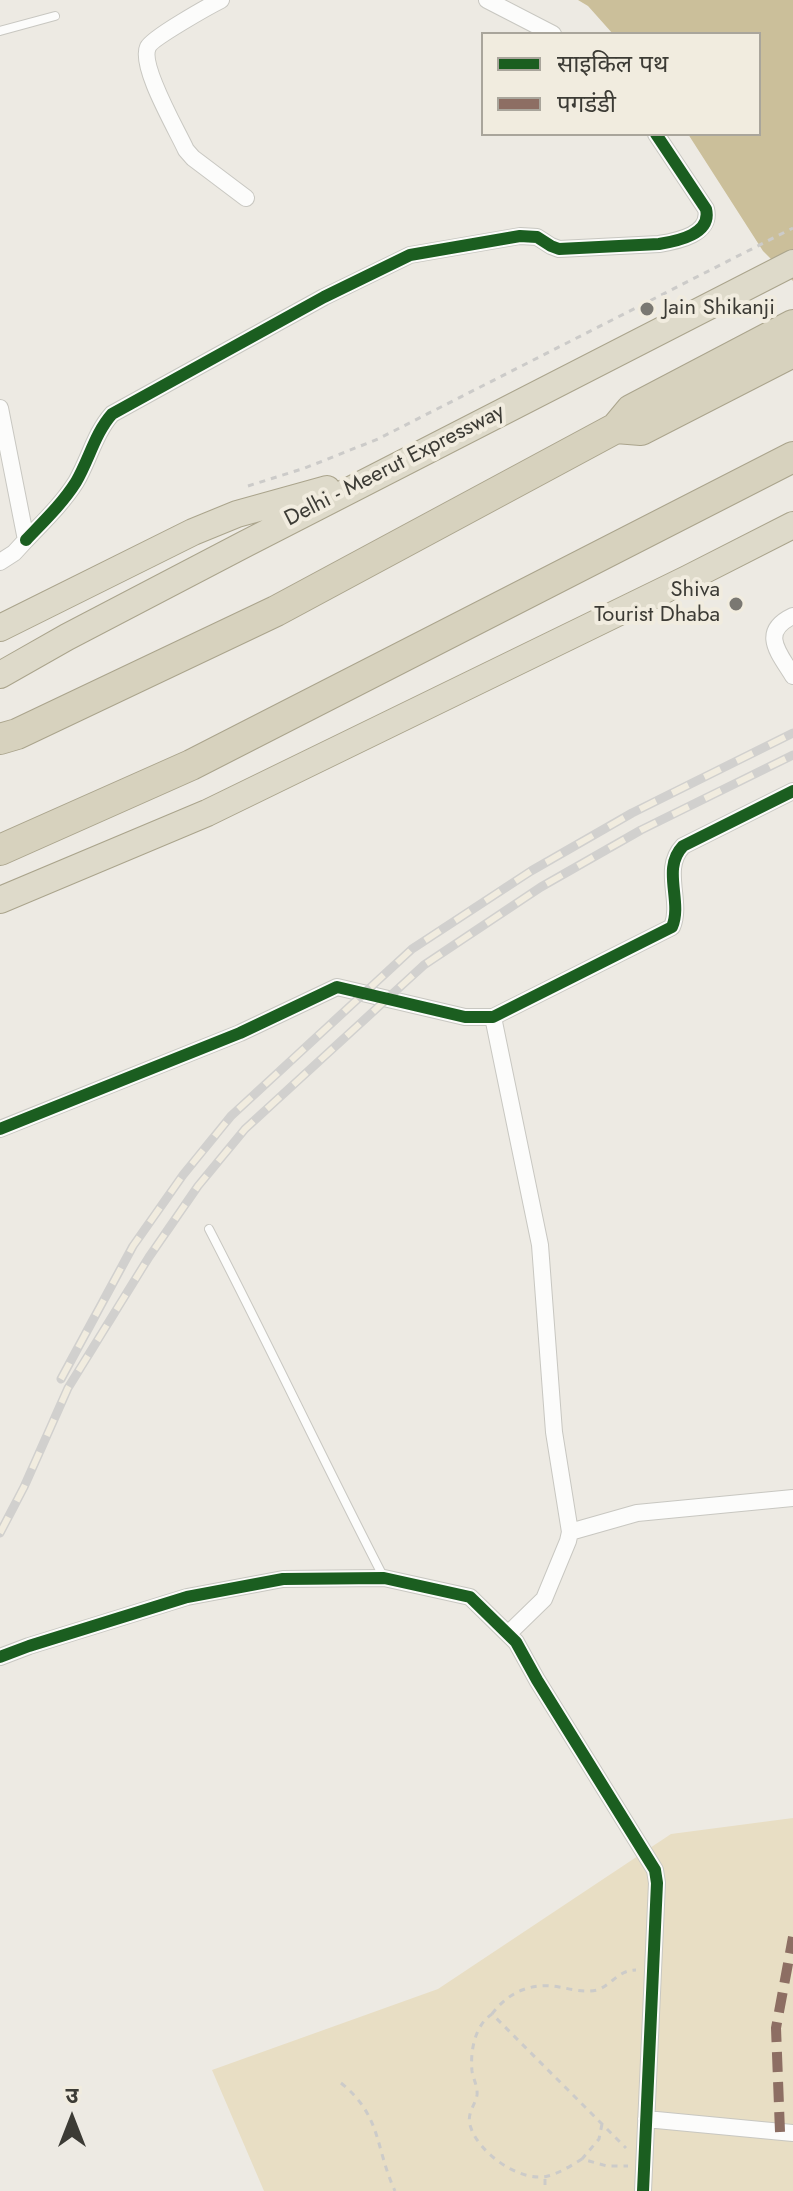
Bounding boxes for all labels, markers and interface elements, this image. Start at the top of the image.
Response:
legend [481,32,761,136]
text: साइकिल पथ [557,46,668,81]
text: पगडंडी [557,86,616,121]
place label: Jain Shikanji [663,296,775,322]
marker: Jain Shikanji [638,300,656,318]
street label: Delhi - Meerut Expressway [281,399,509,533]
place label: Shiva Tourist Dhaba [594,578,720,630]
marker: Shiva Tourist Dhaba [727,595,745,613]
north arrow [32,2079,112,2159]
text: उ [66,2079,78,2111]

